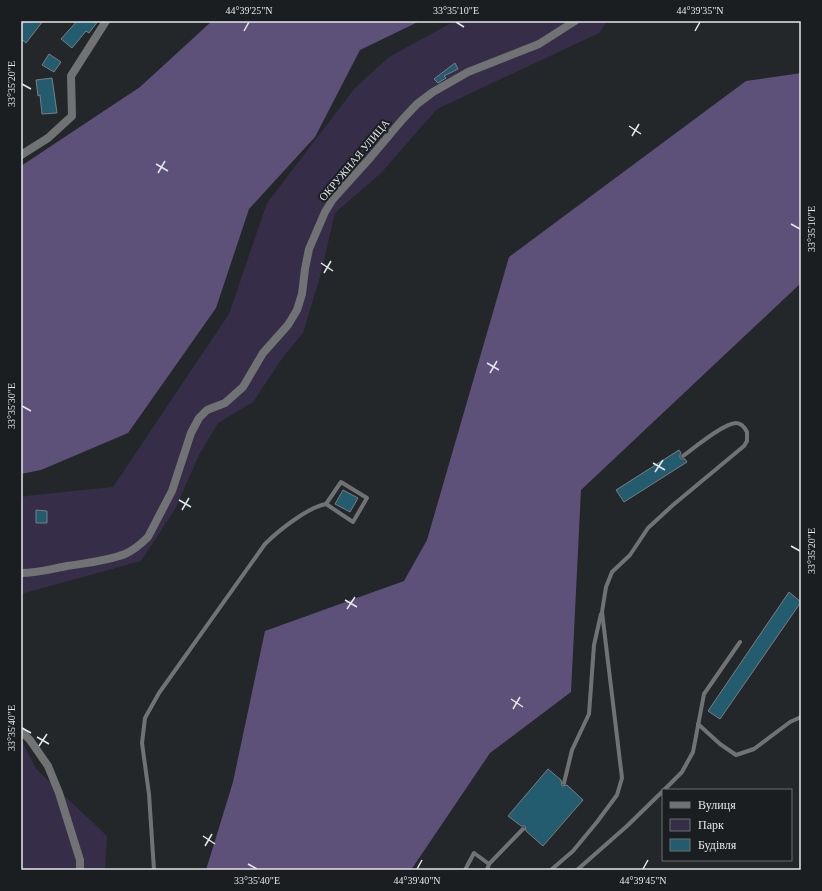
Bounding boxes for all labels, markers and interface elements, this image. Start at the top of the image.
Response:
text: 44°39'25"N [225,5,273,16]
text: 33°35'10"E [433,5,479,16]
text: 44°39'35"N [676,5,724,16]
text: 33°35'20"E [6,61,17,107]
street label: ОКРУЖНАЯ УЛИЦА [316,117,392,203]
text: 33°35'10"E [806,206,817,252]
text: 33°35'30"E [6,383,17,429]
text: 33°35'20"E [806,528,817,574]
text: 33°35'40"E [6,705,17,751]
legend [662,789,792,861]
text: Вулиця [698,798,736,812]
text: Парк [698,818,724,832]
text: Будівля [698,838,737,852]
text: 33°35'40"E [234,875,280,886]
text: 44°39'40"N [393,875,441,886]
text: 44°39'45"N [619,875,667,886]

